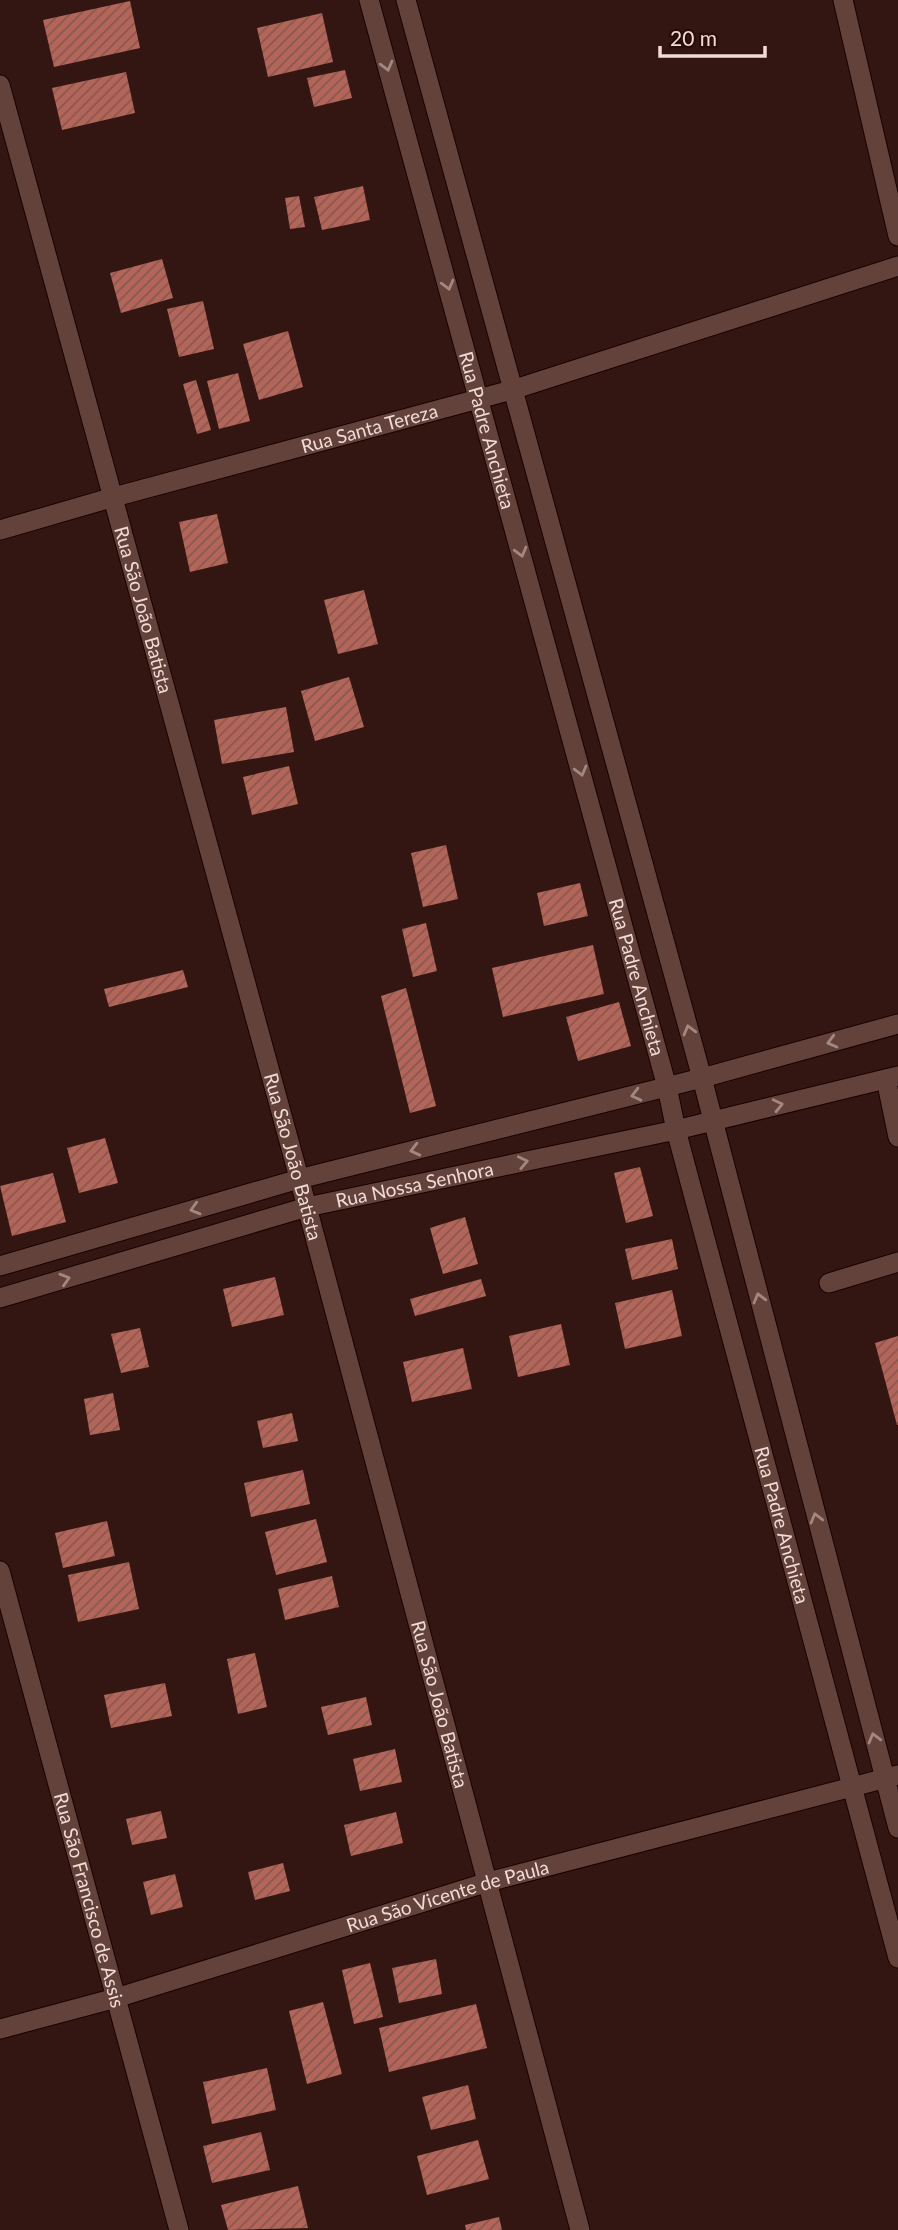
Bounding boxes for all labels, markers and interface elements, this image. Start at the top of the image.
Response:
scale bar [660,14,765,58]
text: 20 m [670,25,717,50]
one-way arrow [379,60,394,72]
one-way arrow [440,279,454,291]
street label: Rua Padre Anchieta [455,349,520,511]
street label: Rua Santa Tereza [298,399,440,457]
street label: Rua São João Batista [110,523,178,696]
one-way arrow [513,546,527,558]
one-way arrow [573,765,587,777]
street label: Rua Padre Anchieta [605,895,670,1058]
one-way arrow [682,1025,697,1037]
one-way arrow [826,1034,838,1049]
street label: Rua São João Batista [260,1070,327,1243]
one-way arrow [630,1087,642,1101]
one-way arrow [772,1099,784,1113]
one-way arrow [409,1142,421,1156]
street label: Rua Nossa Senhora [333,1156,495,1212]
one-way arrow [517,1156,529,1171]
one-way arrow [190,1201,202,1216]
one-way arrow [59,1273,71,1287]
one-way arrow [752,1292,767,1304]
street label: Rua Padre Anchieta [750,1443,815,1606]
one-way arrow [810,1512,824,1524]
street label: Rua São João Batista [407,1618,474,1790]
one-way arrow [868,1732,882,1744]
street label: Rua São Francisco de Assis [50,1790,130,2010]
street label: Rua São Vicente de Paula [343,1855,551,1937]

